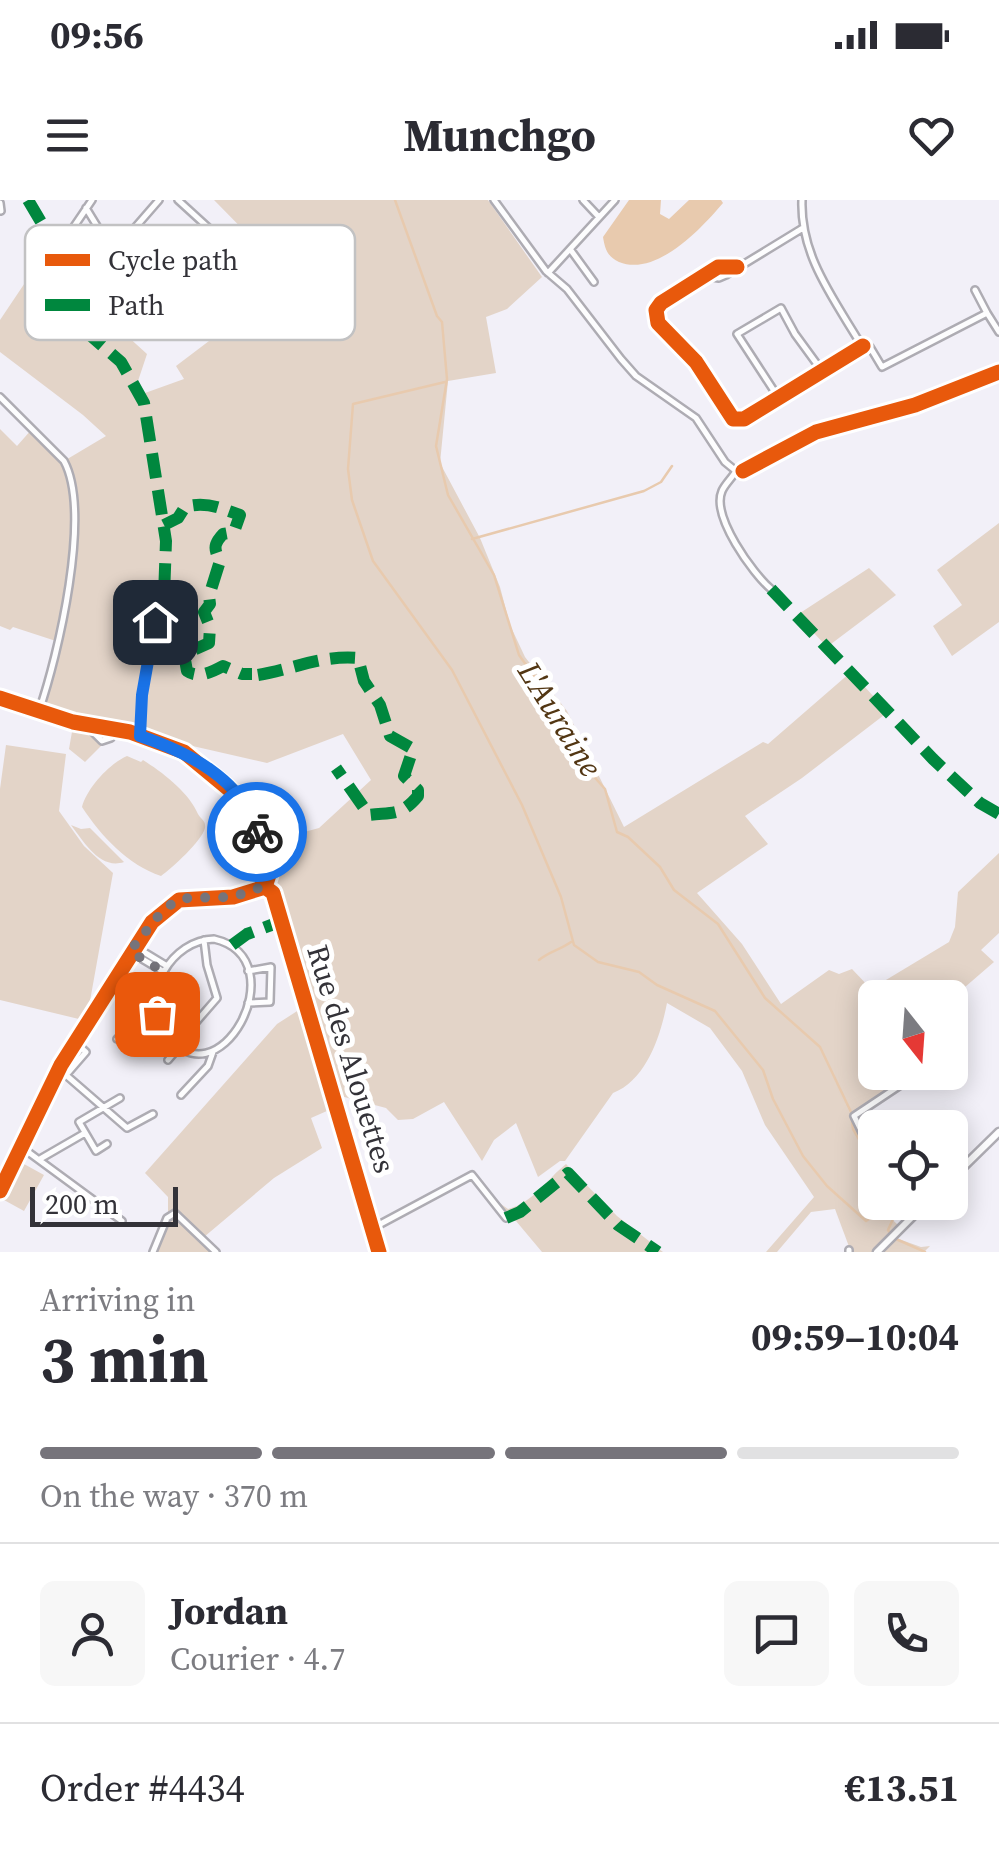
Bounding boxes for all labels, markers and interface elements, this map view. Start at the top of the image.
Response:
text: 09:56 [50,9,144,61]
text: Munchgo [403,104,596,166]
icon: menu [40,108,95,163]
icon: heart [904,108,959,163]
legend [25,225,355,340]
text: Cycle path [108,241,238,279]
text: Path [108,286,165,324]
pin [113,580,198,665]
icon: home [128,595,183,650]
water label: L'Auraine [507,652,613,785]
courier [207,782,307,882]
icon: bike [230,805,285,860]
street label: Rue des Alouettes [297,940,406,1178]
pin [115,972,200,1057]
north arrow [858,980,968,1090]
map controls [858,980,968,1220]
icon: bag [130,987,185,1042]
button: locate [858,1110,968,1220]
scale bar [30,1182,178,1226]
text: 200 m [45,1185,119,1223]
text: Arriving in [40,1278,195,1322]
text: 09:59–10:04 [751,1311,959,1363]
text: 3 min [40,1315,209,1404]
text: On the way · 370 m [40,1474,308,1518]
button: person [40,1581,145,1686]
button: chat [724,1581,829,1686]
button: phone [854,1581,959,1686]
text: Jordan [170,1585,288,1637]
text: Courier · 4.7 [170,1637,345,1681]
text: Order #4434 [40,1762,244,1814]
text: €13.51 [845,1762,959,1814]

